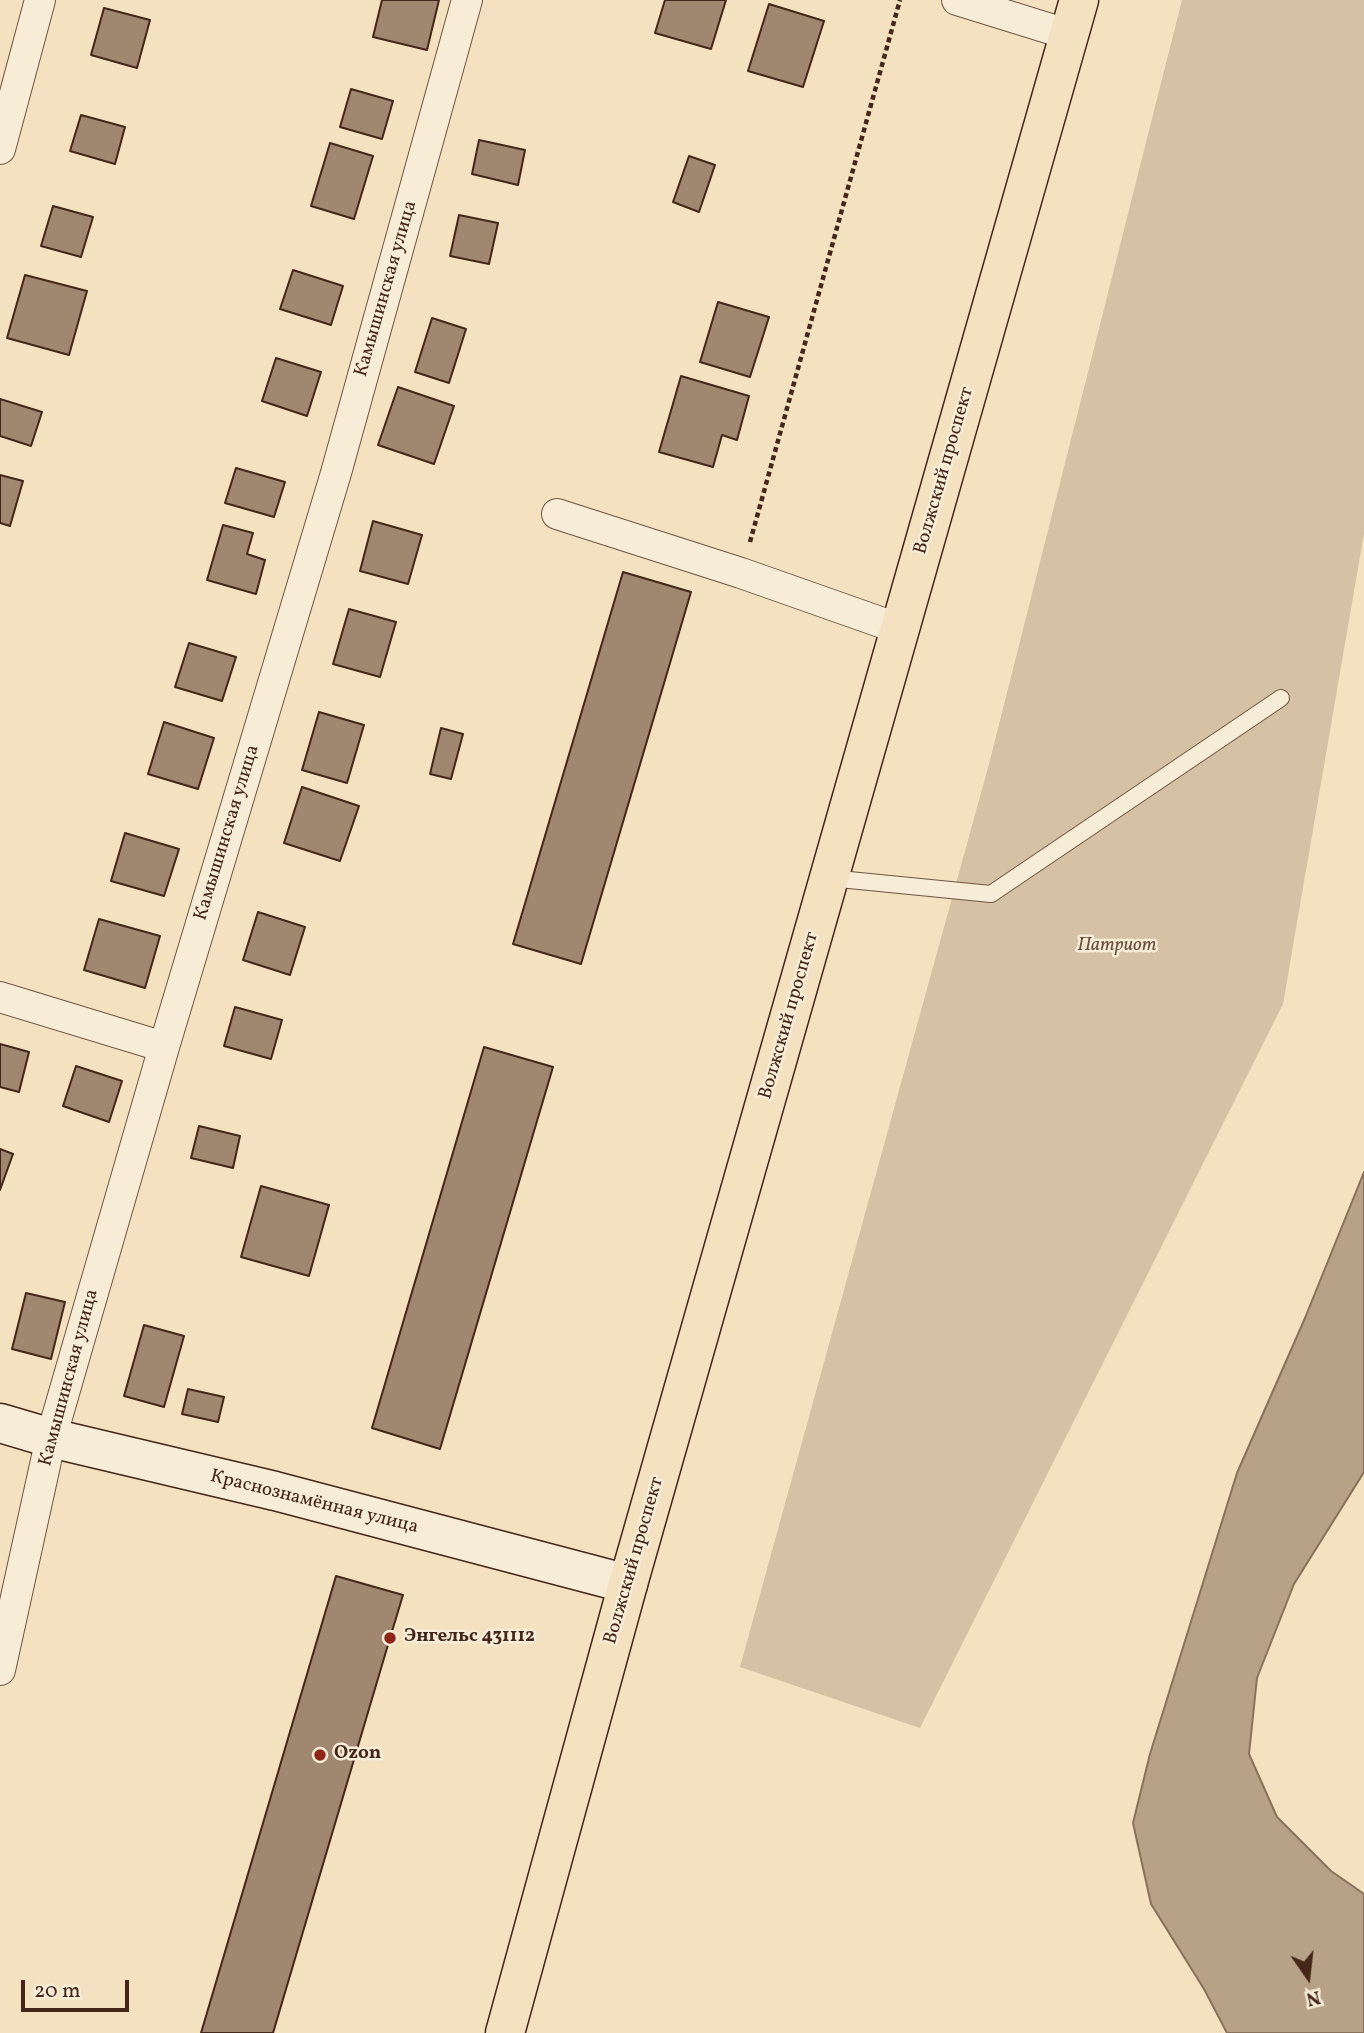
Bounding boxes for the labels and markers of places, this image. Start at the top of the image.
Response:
place label: Энгельс 431112 [404,1627,535,1649]
marker: Энгельс 431112 [382,1630,398,1646]
place label: Ozon [334,1744,381,1766]
marker: Ozon [312,1747,328,1763]

